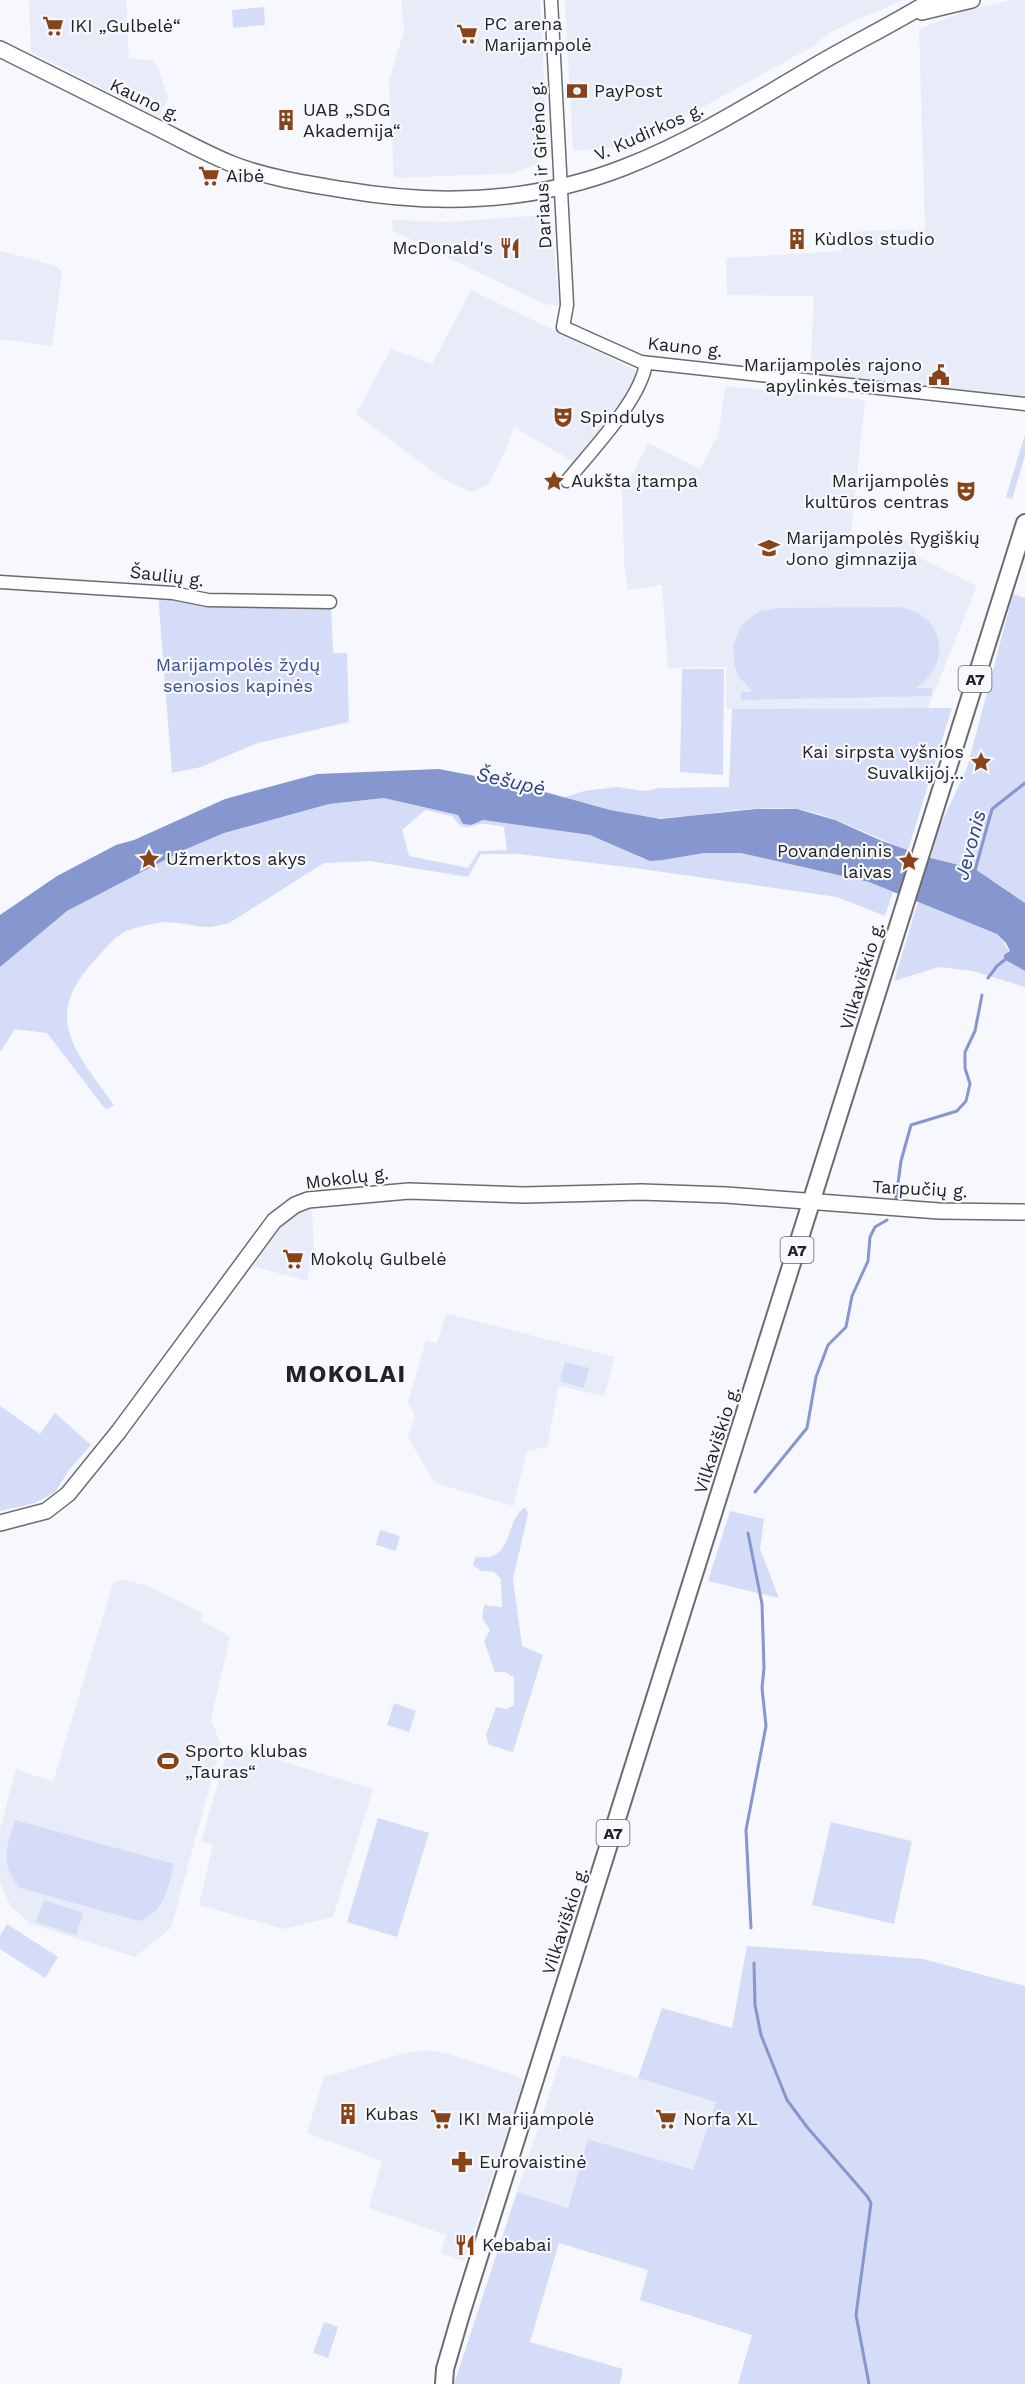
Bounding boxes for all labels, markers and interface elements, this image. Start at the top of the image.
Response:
place label: PC arena Marijampolė [484,13,592,55]
supermarket icon: IKI „Gulbelė“ [41,14,65,38]
place label: IKI „Gulbelė“ [70,15,181,36]
supermarket icon: PC arena Marijampolė [455,22,479,46]
street label: Kauno g. [107,74,184,125]
bank icon: PayPost [565,79,589,103]
place label: PayPost [594,80,663,101]
street label: Dariaus ir Girėno g. [526,81,555,249]
street label: V. Kudirkos g. [591,98,707,165]
place label: UAB „SDG Akademija“ [303,99,401,141]
building icon: UAB „SDG Akademija“ [274,108,298,132]
supermarket icon: Aibė [197,164,221,188]
place label: Aibė [226,165,264,186]
building icon: Kùdlos studio [785,227,809,251]
place label: Kùdlos studio [814,228,935,249]
restaurant icon: McDonald's [498,236,522,260]
place label: McDonald's [392,237,493,258]
street label: Kauno g. [647,332,724,361]
place label: Marijampolės rajono apylinkės teismas [744,354,922,396]
public building icon: Marijampolės rajono apylinkės teismas [927,363,951,387]
theatre icon: Spindulys [551,405,575,429]
place label: Spindulys [580,406,665,427]
place icon: Aukšta įtampa [542,469,566,493]
place label: Aukšta įtampa [571,470,698,491]
place label: Marijampolės kultūros centras [805,470,949,512]
theatre icon: Marijampolės kultūros centras [954,479,978,503]
place label: Marijampolės Rygiškių Jono gimnazija [786,527,980,569]
school or university icon: Marijampolės Rygiškių Jono gimnazija [757,536,781,560]
street label: Šaulių g. [129,561,205,590]
park label: Marijampolės žydų senosios kapinės [156,654,320,696]
road number: A7 [958,666,992,692]
place label: Kai sirpsta vyšnios Suvalkijoj... [802,741,964,783]
place icon: Kai sirpsta vyšnios Suvalkijoj... [969,750,993,774]
water label: Šešupė [474,761,548,801]
water label: Jevonis [949,807,991,883]
place label: Povandeninis laivas [777,840,892,882]
place icon: Užmerktos akys [137,847,161,871]
place label: Užmerktos akys [166,848,306,869]
place icon: Povandeninis laivas [897,849,921,873]
street label: Vilkaviškio g. [835,919,888,1032]
street label: Mokolų g. [304,1162,390,1193]
street label: Tarpučių g. [872,1176,968,1201]
road number: A7 [780,1237,814,1263]
supermarket icon: Mokolų Gulbelė [281,1247,305,1271]
place label: Mokolų Gulbelė [310,1248,447,1269]
district label: MOKOLAI [285,1360,407,1388]
street label: Vilkaviškio g. [689,1383,744,1496]
place label: Sporto klubas „Tauras“ [185,1740,308,1782]
sports icon: Sporto klubas „Tauras“ [156,1749,180,1773]
road number: A7 [596,1820,630,1846]
street label: Vilkaviškio g. [537,1864,592,1977]
building icon: Kubas [336,2102,360,2126]
place label: Kubas [365,2103,418,2124]
supermarket icon: IKI Marijampolė [429,2107,453,2131]
supermarket icon: Norfa XL [654,2107,678,2131]
place label: IKI Marijampolė [458,2108,594,2129]
place label: Norfa XL [683,2108,758,2129]
pharmacy icon: Eurovaistinė [450,2150,474,2174]
place label: Eurovaistinė [479,2151,587,2172]
restaurant icon: Kebabai [453,2233,477,2257]
place label: Kebabai [482,2234,551,2255]

